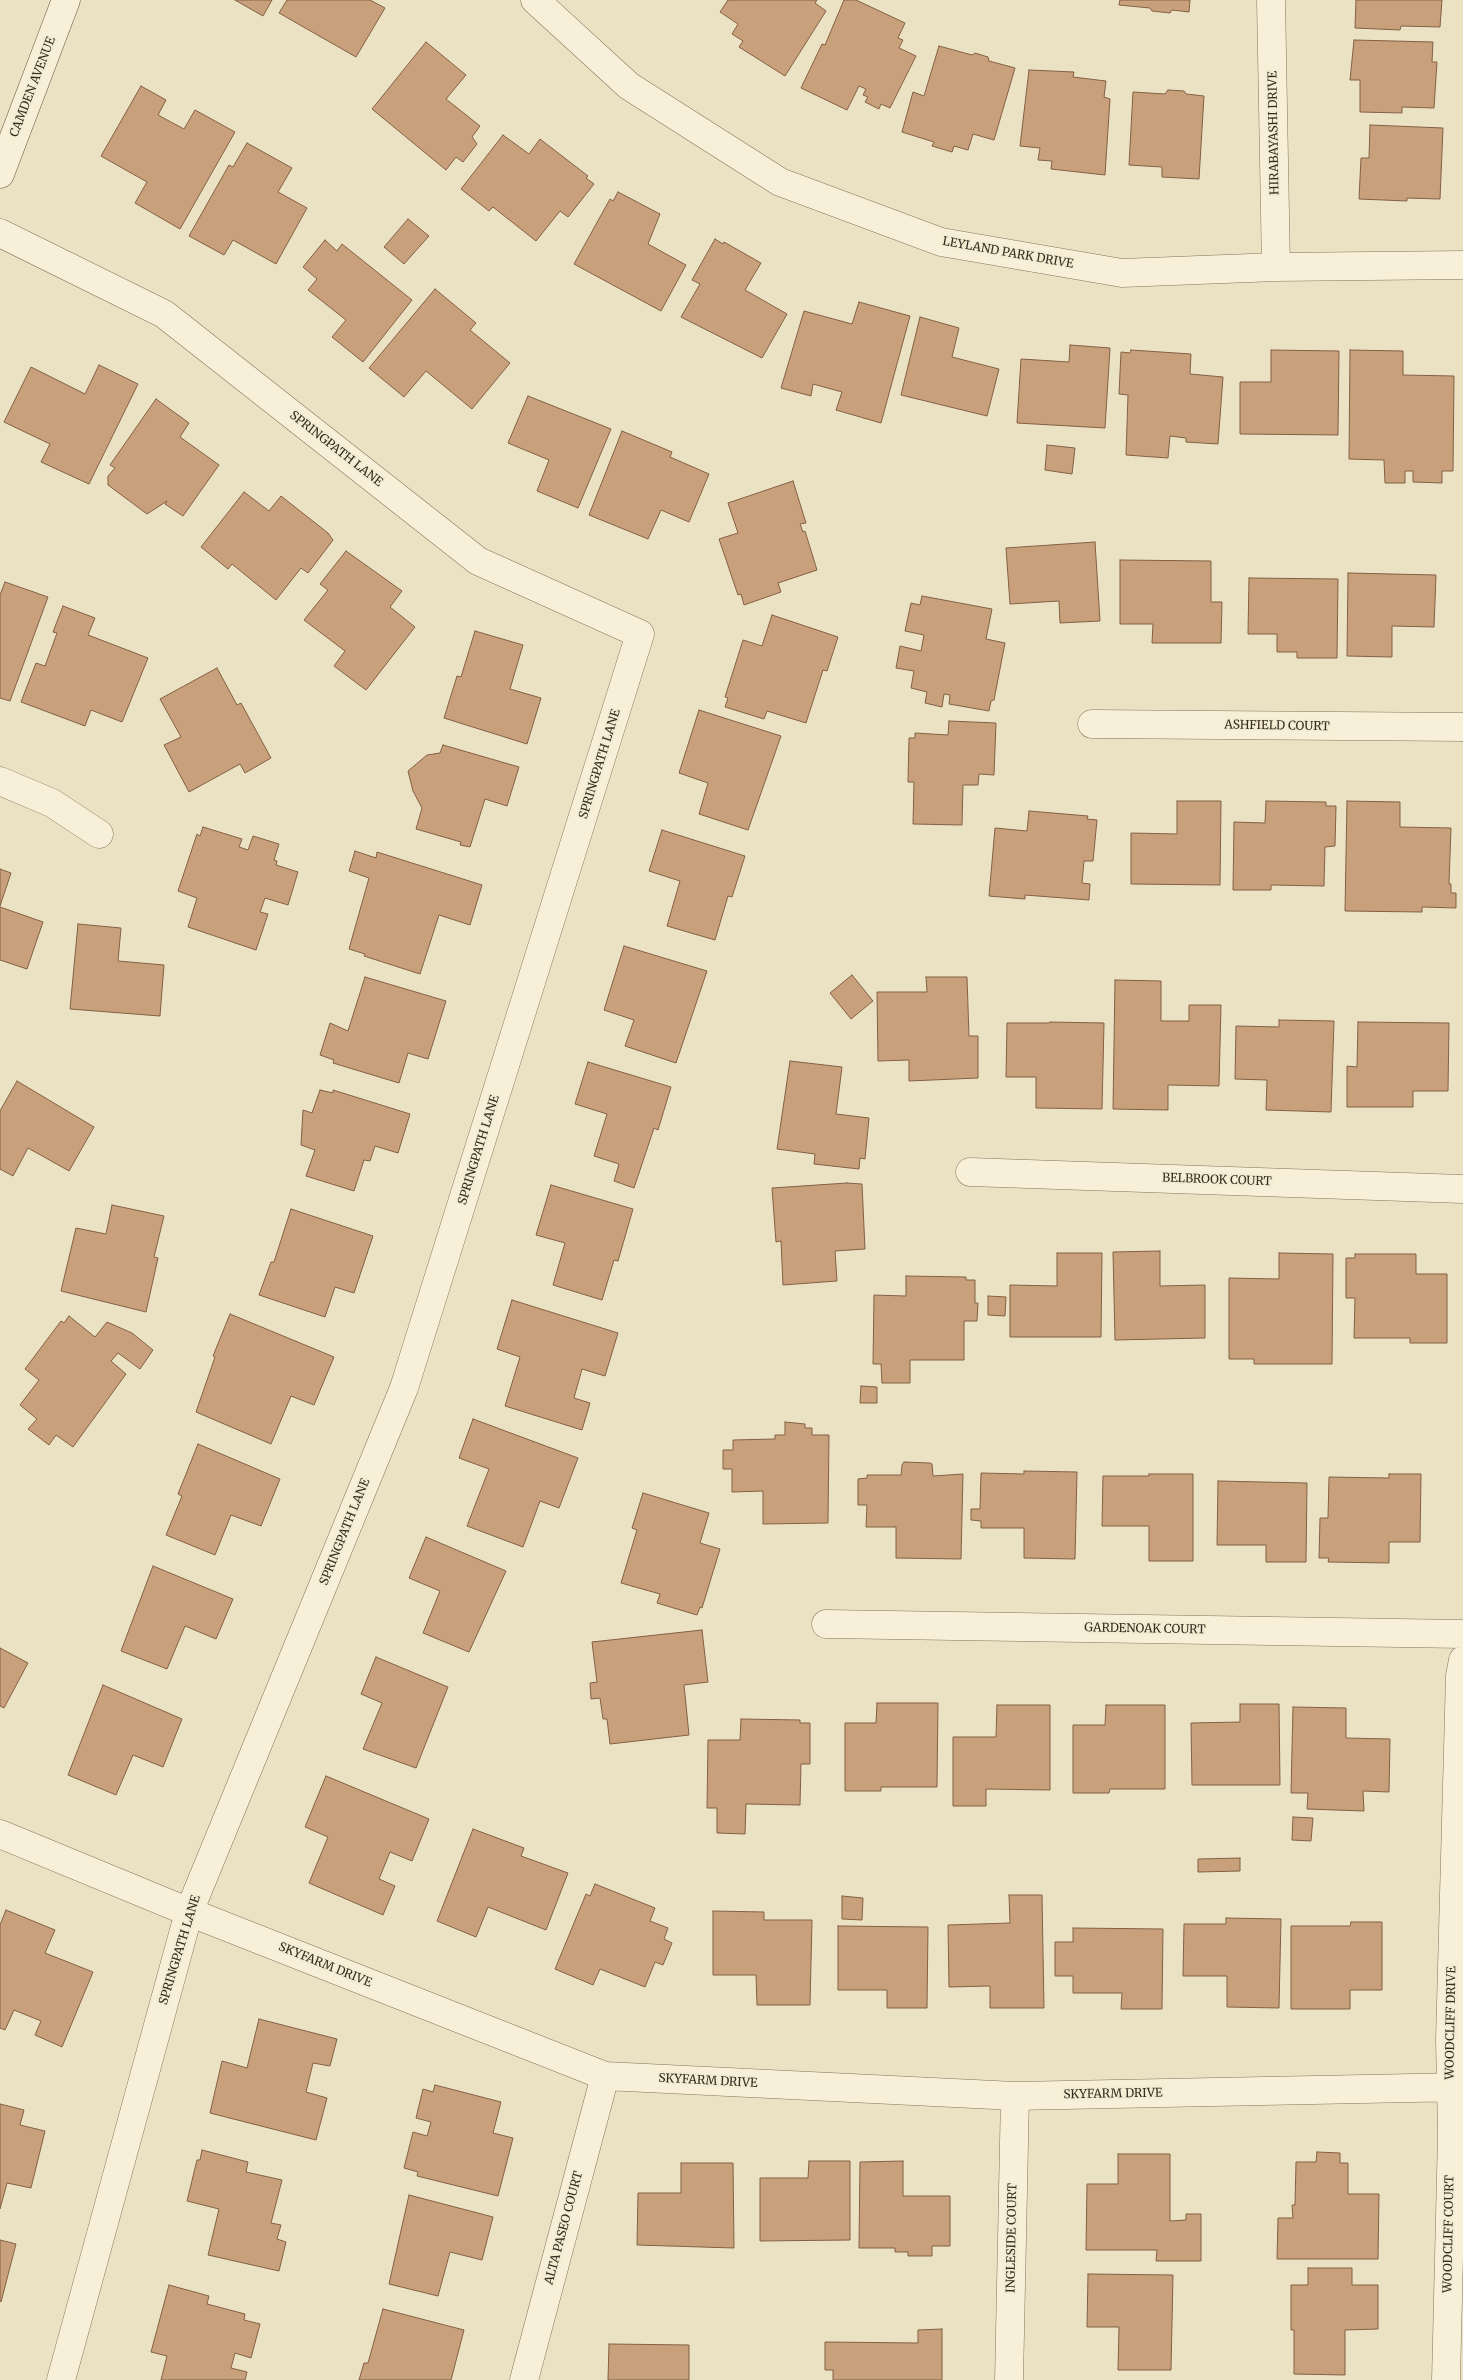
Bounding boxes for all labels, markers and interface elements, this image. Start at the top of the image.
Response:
street label: CAMDEN AVENUE [7,35,59,139]
street label: HIRABAYASHI DRIVE [1266,71,1282,195]
street label: LEYLAND PARK DRIVE [941,234,1075,272]
street label: SPRINGPATH LANE [287,408,385,490]
street label: SPRINGPATH LANE [576,707,624,821]
street label: ASHFIELD COURT [1224,718,1330,734]
street label: SPRINGPATH LANE [455,1093,503,1207]
street label: BELBROOK COURT [1162,1171,1272,1189]
street label: SPRINGPATH LANE [317,1476,373,1588]
street label: GARDENOAK COURT [1084,1621,1206,1637]
street label: SPRINGPATH LANE [156,1893,204,2007]
street label: SKYFARM DRIVE [276,1940,374,1990]
street label: WOODCLIFF DRIVE [1443,1966,1459,2080]
street label: SKYFARM DRIVE [658,2071,758,2091]
street label: SKYFARM DRIVE [1063,2086,1163,2102]
street label: ALTA PASEO COURT [542,2170,586,2286]
street label: WOODCLIFF COURT [1441,2175,1457,2293]
street label: INGLESIDE COURT [1004,2183,1020,2293]

